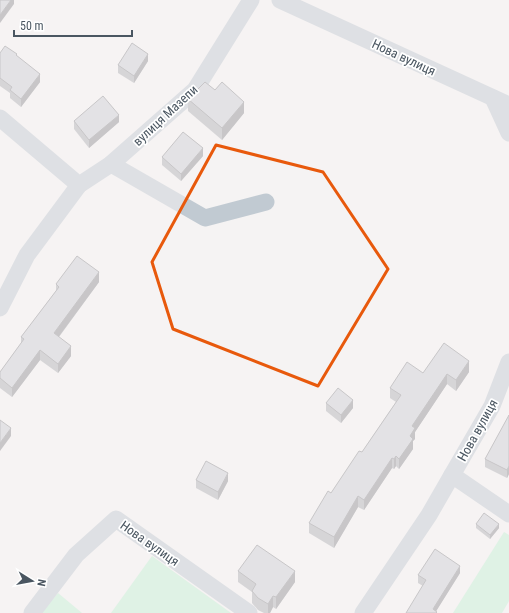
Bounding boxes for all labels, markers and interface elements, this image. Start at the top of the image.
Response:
scale bar [14,12,132,38]
text: 50 m [20,19,44,33]
street label: Нова вулиця [370,36,438,79]
street label: вулиця Мазепи [130,82,201,149]
street label: Нова вулиця [454,397,501,464]
street label: Нова вулиця [117,518,182,569]
north arrow [12,561,52,601]
text: N [34,578,48,588]

